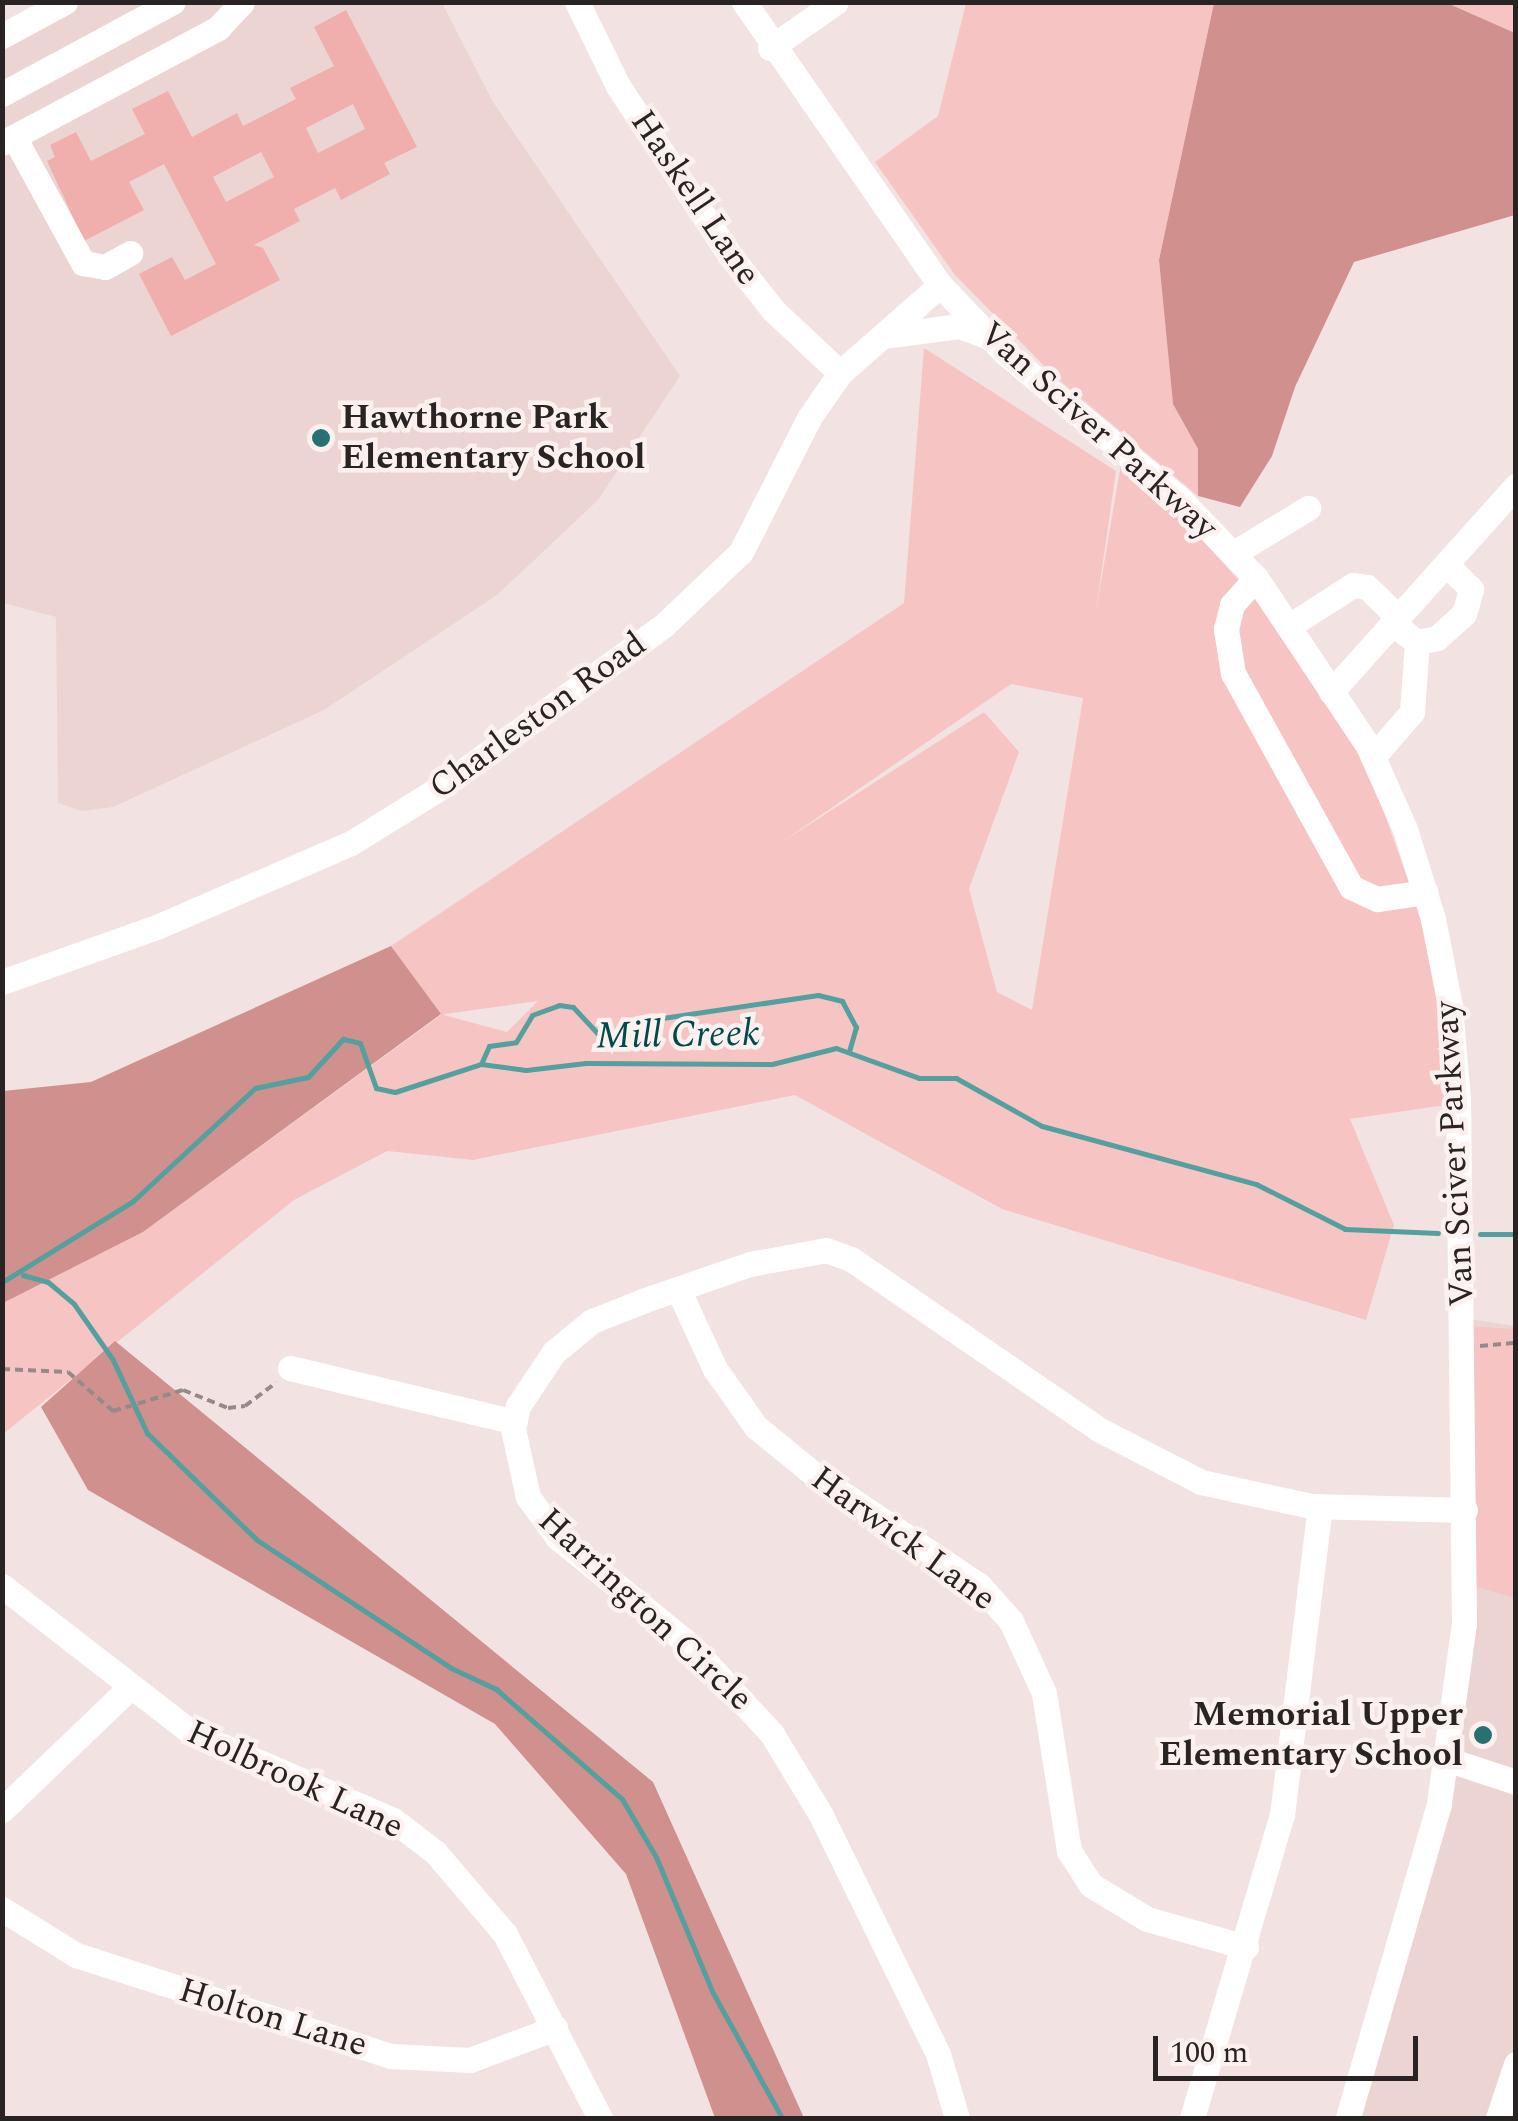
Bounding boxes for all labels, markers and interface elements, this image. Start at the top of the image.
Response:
street label: Haskell Lane [621,102,769,294]
street label: Van Sciver Parkway [970,313,1226,549]
place label: Hawthorne Park Elementary School [341,397,645,479]
marker: Hawthorne Park Elementary School [310,427,332,449]
street label: Charleston Road [421,623,655,809]
street label: Van Sciver Parkway [1426,1000,1484,1308]
water label: Mill Creek [596,1012,760,1060]
street label: Harwick Lane [802,1458,1004,1620]
street label: Harrington Circle [529,1500,761,1720]
place label: Memorial Upper Elementary School [1159,1694,1463,1776]
street label: Holbrook Lane [180,1712,410,1848]
marker: Memorial Upper Elementary School [1472,1724,1494,1746]
street label: Holton Lane [174,1969,372,2067]
scale bar [1158,2016,1423,2078]
text: 100 m [1170,2030,1248,2076]

